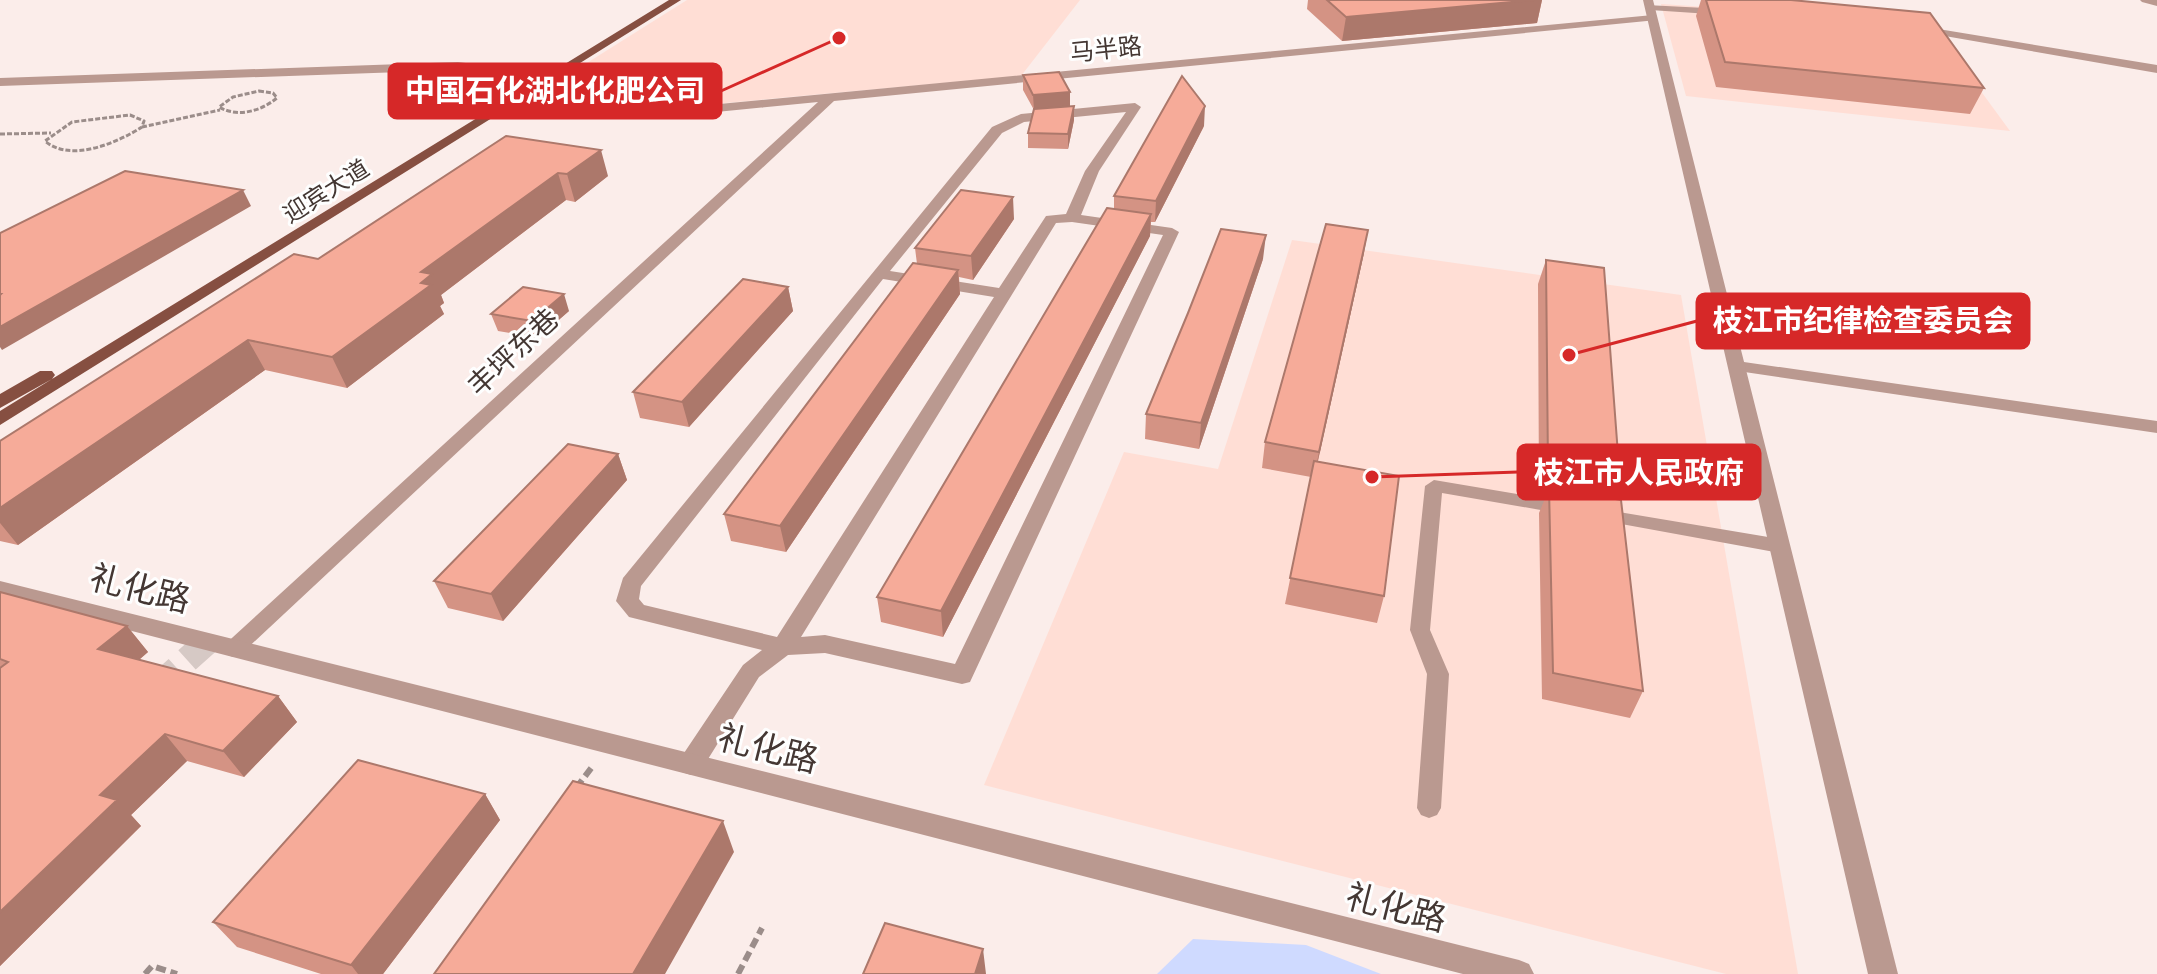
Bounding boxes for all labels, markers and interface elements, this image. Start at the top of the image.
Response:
street label: 马半路 [1069,31,1143,67]
callout: 中国石化湖北化肥公司 [389,64,721,118]
text: 中国石化湖北化肥公司 [405,72,705,109]
street label: 迎宾大道 [278,153,374,229]
callout: 枝江市纪律检查委员会 [1697,294,2029,348]
street label: 丰坪东巷 [460,301,566,403]
text: 枝江市纪律检查委员会 [1713,302,2013,339]
callout: 枝江市人民政府 [1518,445,1760,499]
text: 枝江市人民政府 [1534,454,1744,491]
street label: 礼化路 [86,557,194,621]
street label: 礼化路 [714,717,822,781]
street label: 礼化路 [1342,876,1450,940]

